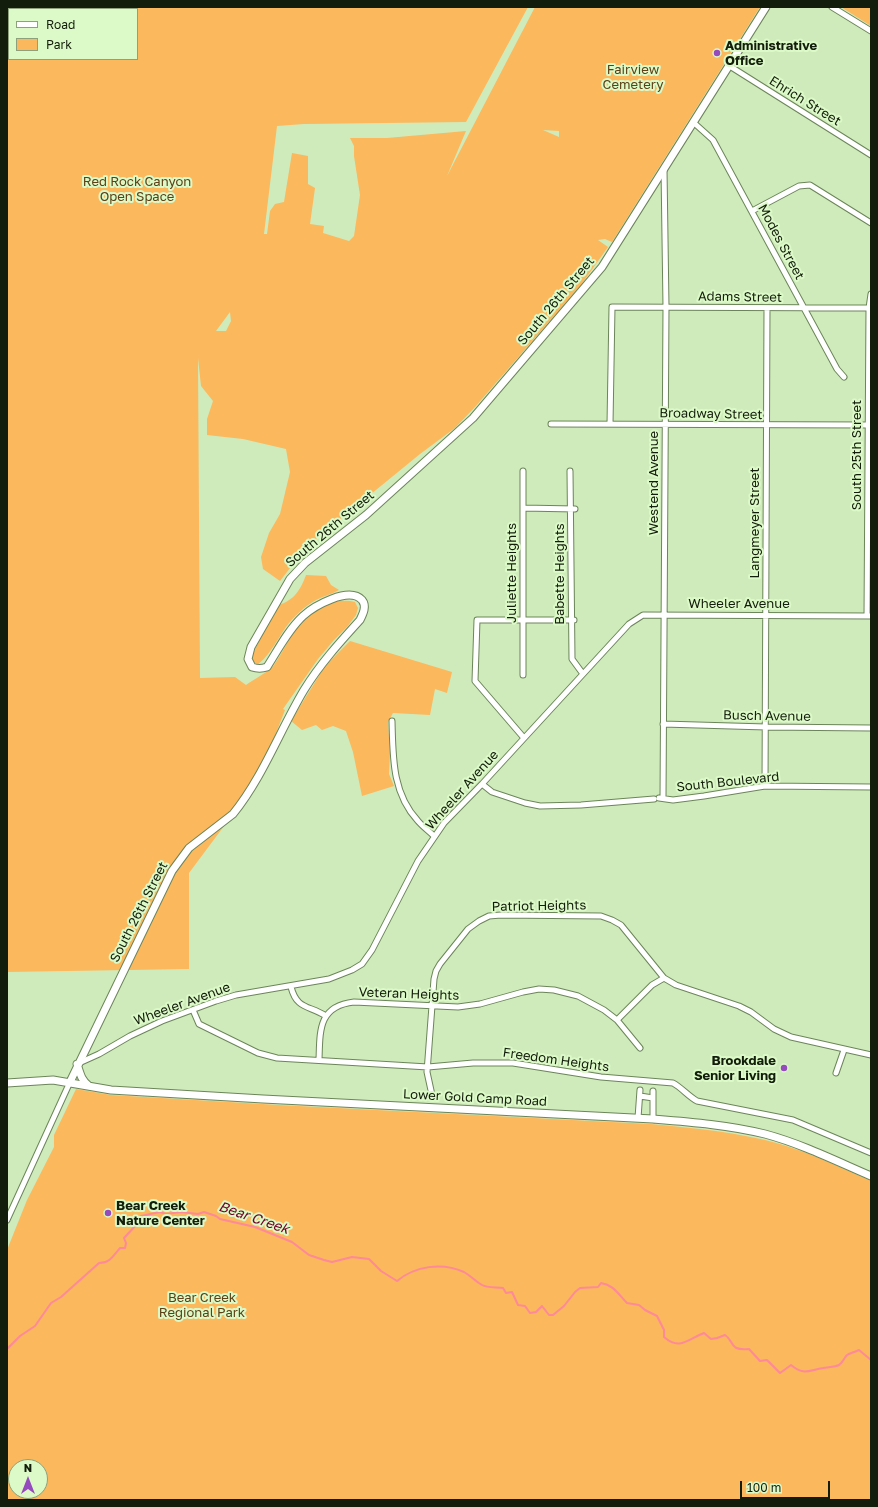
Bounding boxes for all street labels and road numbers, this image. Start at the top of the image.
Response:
street label: Ehrich Street [766,73,844,129]
street label: Modes Street [755,202,807,282]
street label: South 26th Street [514,254,598,348]
street label: Adams Street [698,288,782,306]
street label: South 25th Street [849,400,865,510]
street label: Broadway Street [659,405,763,423]
street label: Westend Avenue [646,431,662,535]
street label: Langmeyer Street [747,467,763,579]
street label: South 26th Street [283,487,377,571]
street label: Juliette Heights [504,523,520,623]
street label: Babette Heights [552,523,568,625]
street label: Wheeler Avenue [688,596,790,612]
street label: Busch Avenue [723,707,811,725]
street label: Wheeler Avenue [422,747,502,833]
street label: South Boulevard [676,769,780,795]
street label: South 26th Street [107,859,171,965]
street label: Patriot Heights [492,897,586,915]
street label: Wheeler Avenue [132,979,232,1029]
street label: Veteran Heights [358,984,460,1004]
street label: Freedom Heights [502,1045,610,1075]
street label: Lower Gold Camp Road [403,1086,547,1110]

